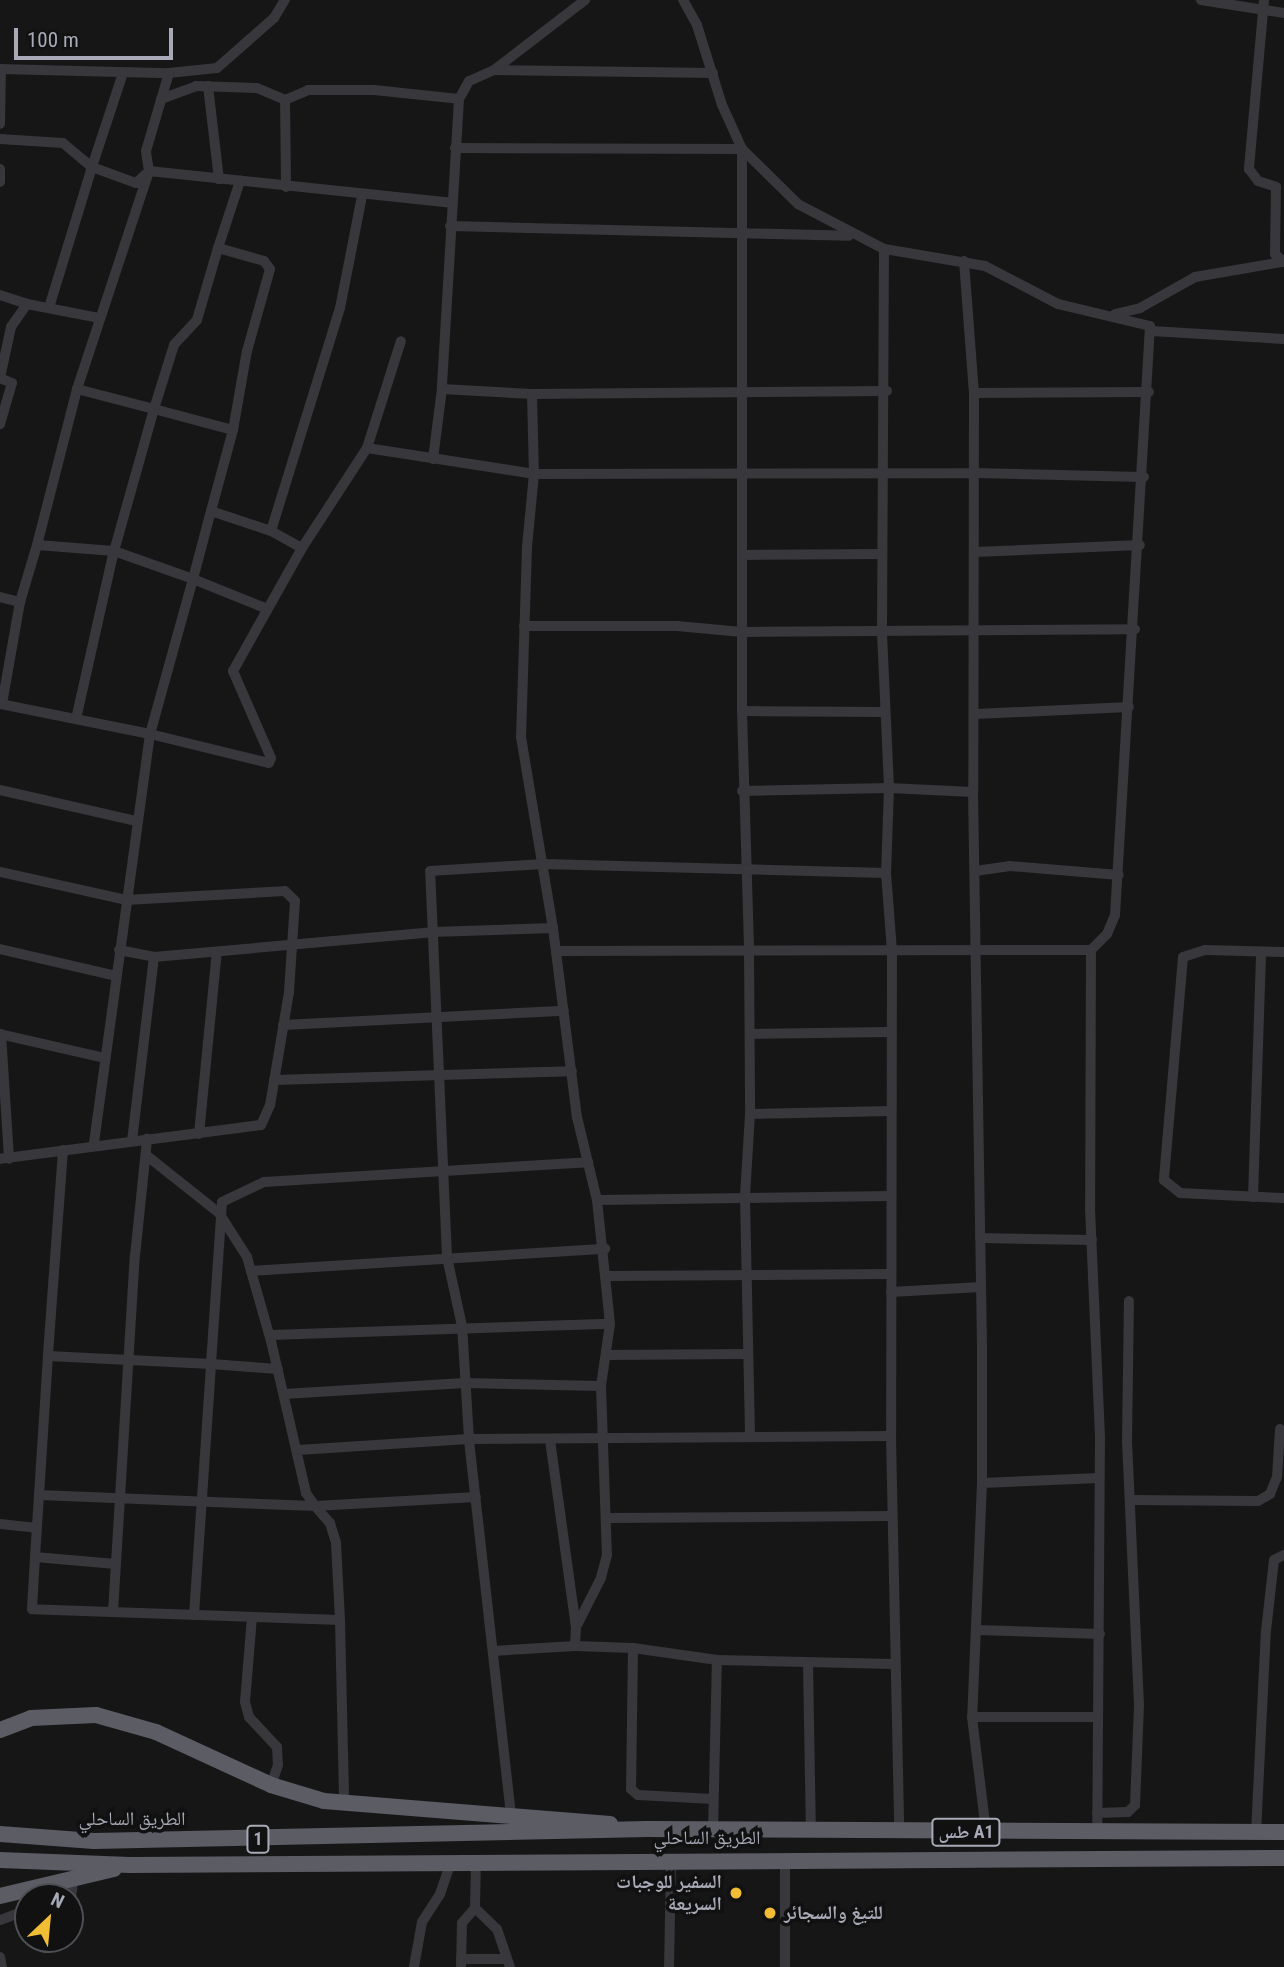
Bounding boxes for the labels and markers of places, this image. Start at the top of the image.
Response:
place label: السفير للوجبات السريعة [616,1871,722,1915]
marker: السفير للوجبات السريعة [728,1885,744,1901]
place label: للتيغ والسجائر [784,1902,883,1924]
marker: للتيغ والسجائر [762,1905,778,1921]

